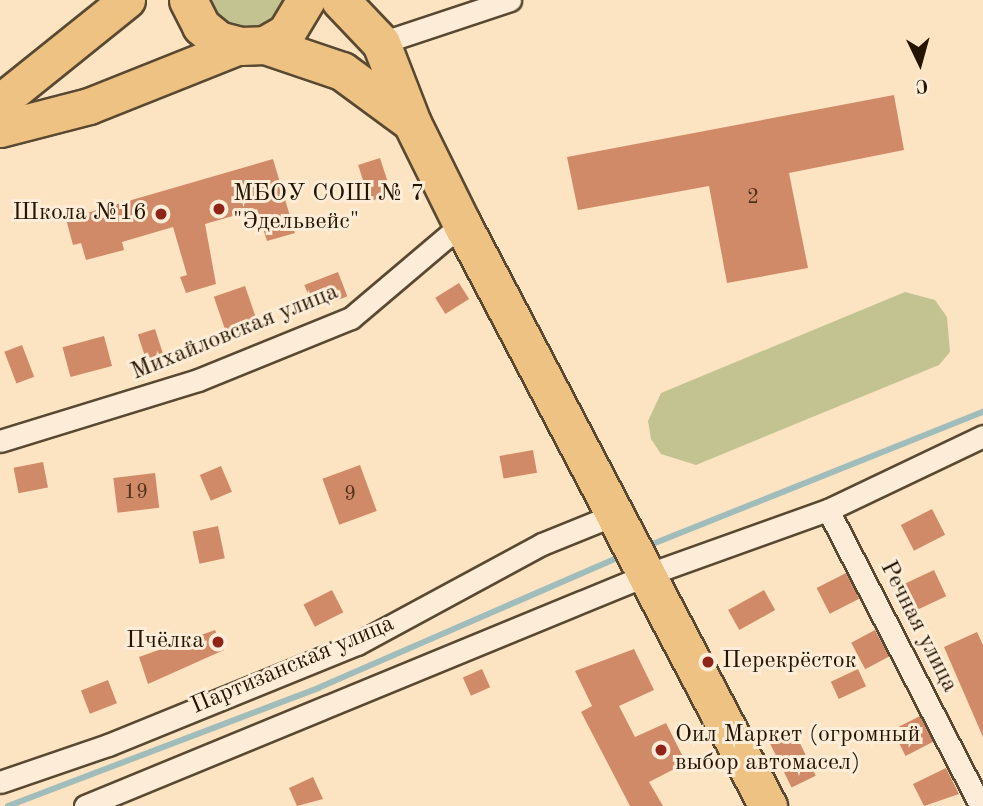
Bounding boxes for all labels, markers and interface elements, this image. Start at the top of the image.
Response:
north arrow [885,28,955,98]
text: С [915,74,929,94]
place label: МБОУ СОШ № 7 "Эдельвейс" [233,181,424,237]
house number: 2 [747,185,759,211]
place label: Школа №16 [12,200,147,228]
marker: МБОУ СОШ № 7 "Эдельвейс" [211,201,227,217]
marker: Школа №16 [153,206,169,222]
street label: Михайловская улица [127,278,343,388]
house number: 19 [124,480,148,506]
house number: 9 [344,482,356,508]
street label: Речная улица [873,556,963,698]
street label: Партизанская улица [187,610,399,722]
place label: Пчёлка [126,628,204,656]
marker: Пчёлка [210,634,226,650]
place label: Перекрёсток [722,648,857,676]
marker: Перекрёсток [700,654,716,670]
place label: Оил Маркет (огромный выбор автомасел) [675,722,920,778]
marker: Оил Маркет (огромный выбор автомасел) [653,742,669,758]

